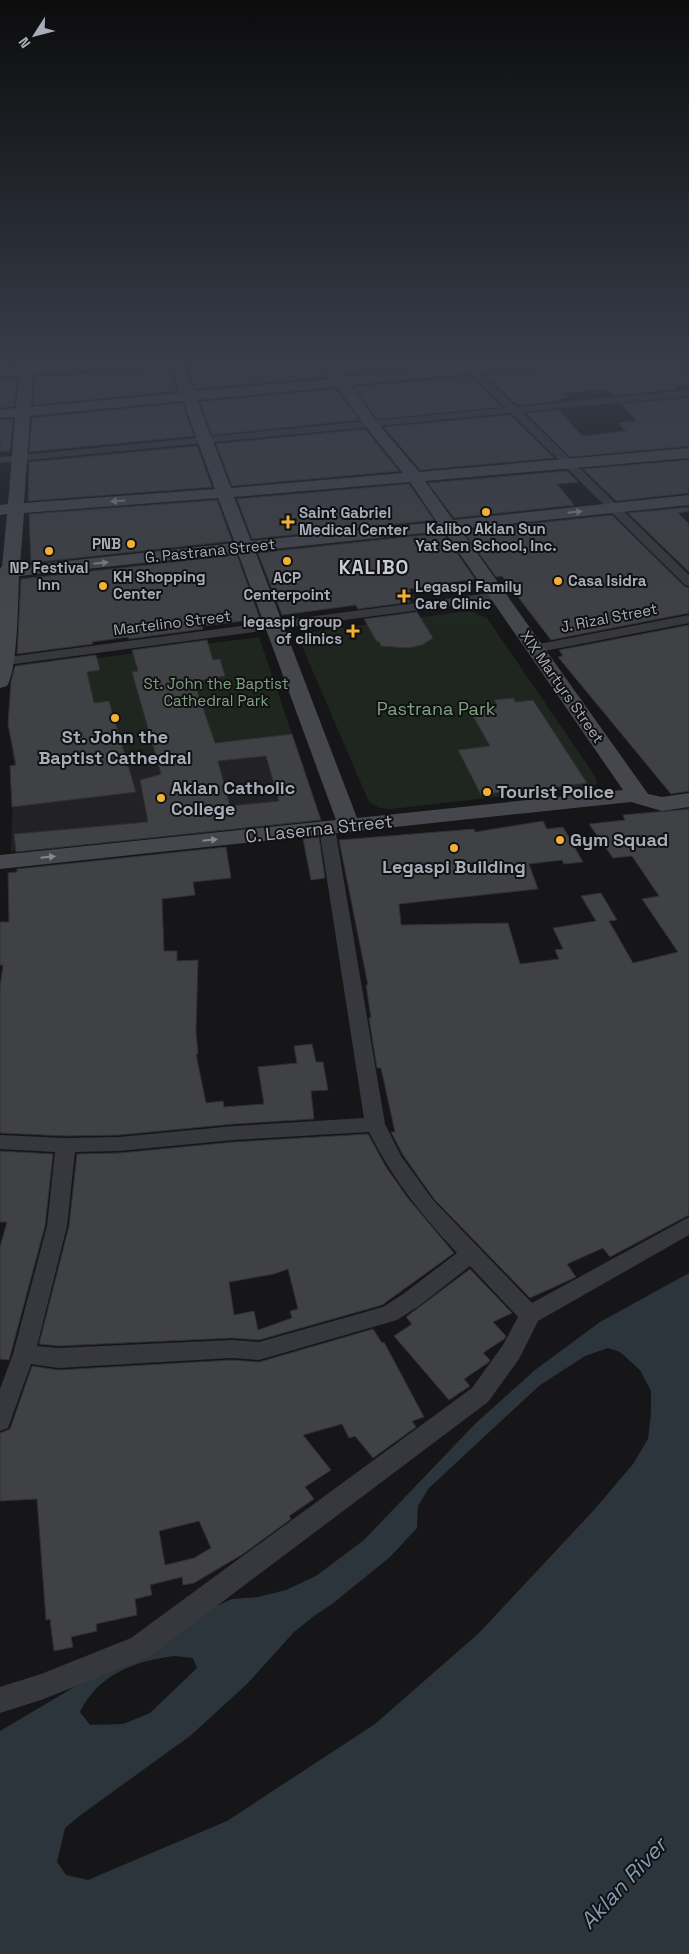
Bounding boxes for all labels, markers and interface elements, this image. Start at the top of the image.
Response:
north arrow [10,10,60,60]
text: N [14,34,35,52]
one-way arrow [110,498,126,506]
place label: Saint Gabriel Medical Center [299,503,408,539]
marker: Kalibo Aklan Sun Yat Sen School, Inc. [480,506,492,518]
one-way arrow [568,508,584,516]
marker: Saint Gabriel Medical Center [281,515,295,529]
place label: Kalibo Aklan Sun Yat Sen School, Inc. [415,519,557,555]
place label: PNB [92,534,121,553]
street label: G. Pastrana Street [144,534,276,567]
marker: PNB [125,538,137,550]
marker: NP Festival Inn [43,545,55,557]
marker: ACP Centerpoint [281,555,293,567]
district label: KALIBO [339,555,409,580]
place label: NP Festival Inn [10,558,88,594]
one-way arrow [93,559,109,567]
place label: KH Shopping Center [113,567,206,603]
place label: ACP Centerpoint [243,568,331,604]
place label: Casa Isidra [568,571,647,590]
marker: Casa Isidra [552,575,564,587]
place label: Legaspi Family Care Clinic [415,577,522,613]
marker: KH Shopping Center [97,580,109,592]
marker: Legaspi Family Care Clinic [397,589,411,603]
street label: J. Rizal Street [559,599,659,636]
street label: Martelino Street [112,606,232,639]
place label: legaspi group of clinics [243,612,342,648]
marker: legaspi group of clinics [346,624,360,638]
street label: XIX Martyrs Street [516,627,608,747]
park label: St. John the Baptist Cathedral Park [143,674,289,710]
park label: Pastrana Park [377,697,496,720]
marker: St. John the Baptist Cathedral [109,712,121,724]
place label: St. John the Baptist Cathedral [38,725,192,769]
place label: Aklan Catholic College [171,776,295,820]
place label: Tourist Police [497,780,614,803]
marker: Tourist Police [481,786,493,798]
marker: Aklan Catholic College [155,792,167,804]
street label: C. Laserna Street [244,809,394,848]
place label: Gym Squad [570,828,668,851]
marker: Gym Squad [554,834,566,846]
one-way arrow [202,836,218,844]
marker: Legaspi Building [448,842,460,854]
one-way arrow [41,853,57,861]
place label: Legaspi Building [382,855,526,878]
water label: Aklan River [574,1829,674,1935]

